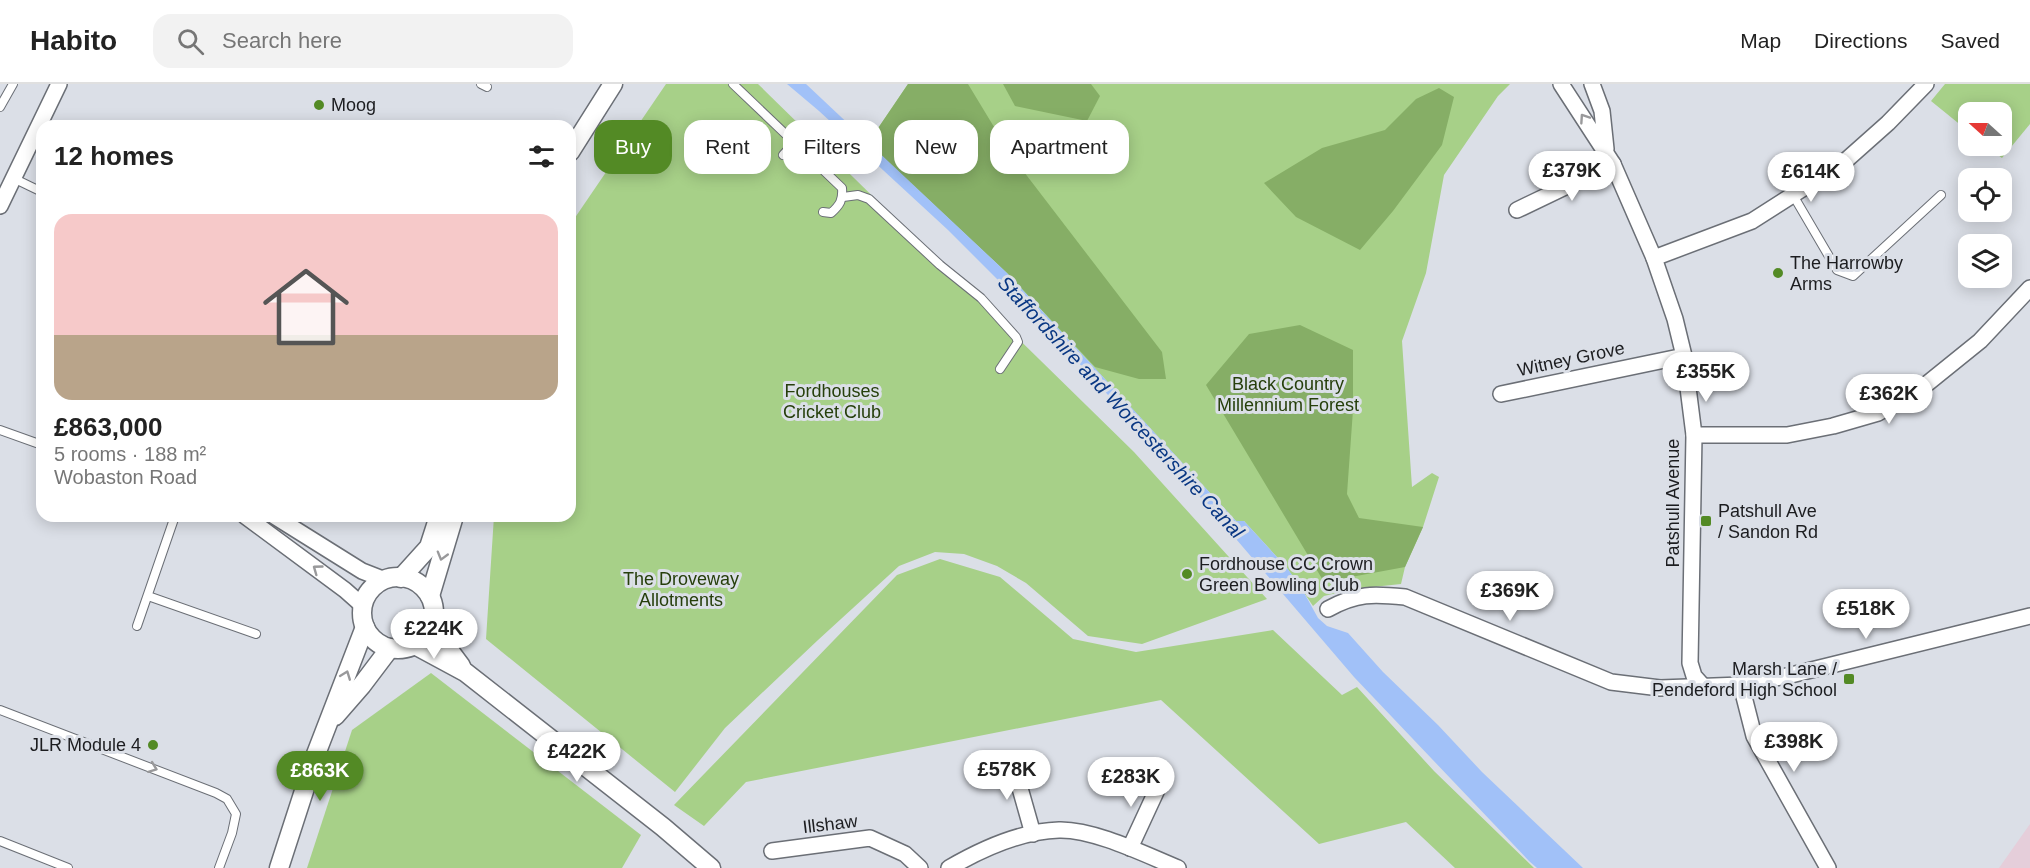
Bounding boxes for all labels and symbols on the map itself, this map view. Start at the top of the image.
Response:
place label: Moog [331,95,376,115]
marker: Moog [312,98,326,112]
north arrow [1958,102,2012,156]
one-way arrow [1580,114,1591,125]
pin: £379K [1530,151,1614,202]
pin: £614K [1769,152,1853,203]
place label: The Harrowby Arms [1790,253,1903,294]
marker: The Harrowby Arms [1771,266,1785,280]
water label: Staffordshire and Worcestershire Canal [994,271,1249,543]
street label: Witney Grove [1516,338,1626,380]
pin: £355K [1664,352,1748,403]
park label: Black Country Millennium Forest [1217,374,1359,415]
pin: £362K [1847,374,1931,425]
park label: Fordhouses Cricket Club [783,381,881,422]
street label: Patshull Avenue [1663,439,1683,567]
place label: Patshull Ave / Sandon Rd [1718,501,1818,542]
marker: Patshull Ave / Sandon Rd [1699,514,1713,528]
one-way arrow [437,550,449,561]
place label: Fordhouse CC Crown Green Bowling Club [1199,554,1373,595]
one-way arrow [313,565,324,576]
marker: Fordhouse CC Crown Green Bowling Club [1180,567,1194,581]
park label: The Droveway Allotments [623,569,739,610]
pin: £369K [1468,571,1552,622]
pin: £518K [1824,589,1908,640]
pin: £224K [392,609,476,660]
place label: Marsh Lane / Pendeford High School [1652,659,1837,700]
one-way arrow [339,670,352,681]
marker: Marsh Lane / Pendeford High School [1842,672,1856,686]
pin: £398K [1752,722,1836,773]
pin: £422K [535,732,619,783]
place label: JLR Module 4 [30,735,141,755]
marker: JLR Module 4 [146,738,160,752]
pin: £578K [965,750,1049,801]
pin: £863K [278,751,362,802]
pin: £283K [1089,757,1173,808]
one-way arrow [147,761,157,774]
street label: Illshaw [801,811,860,837]

